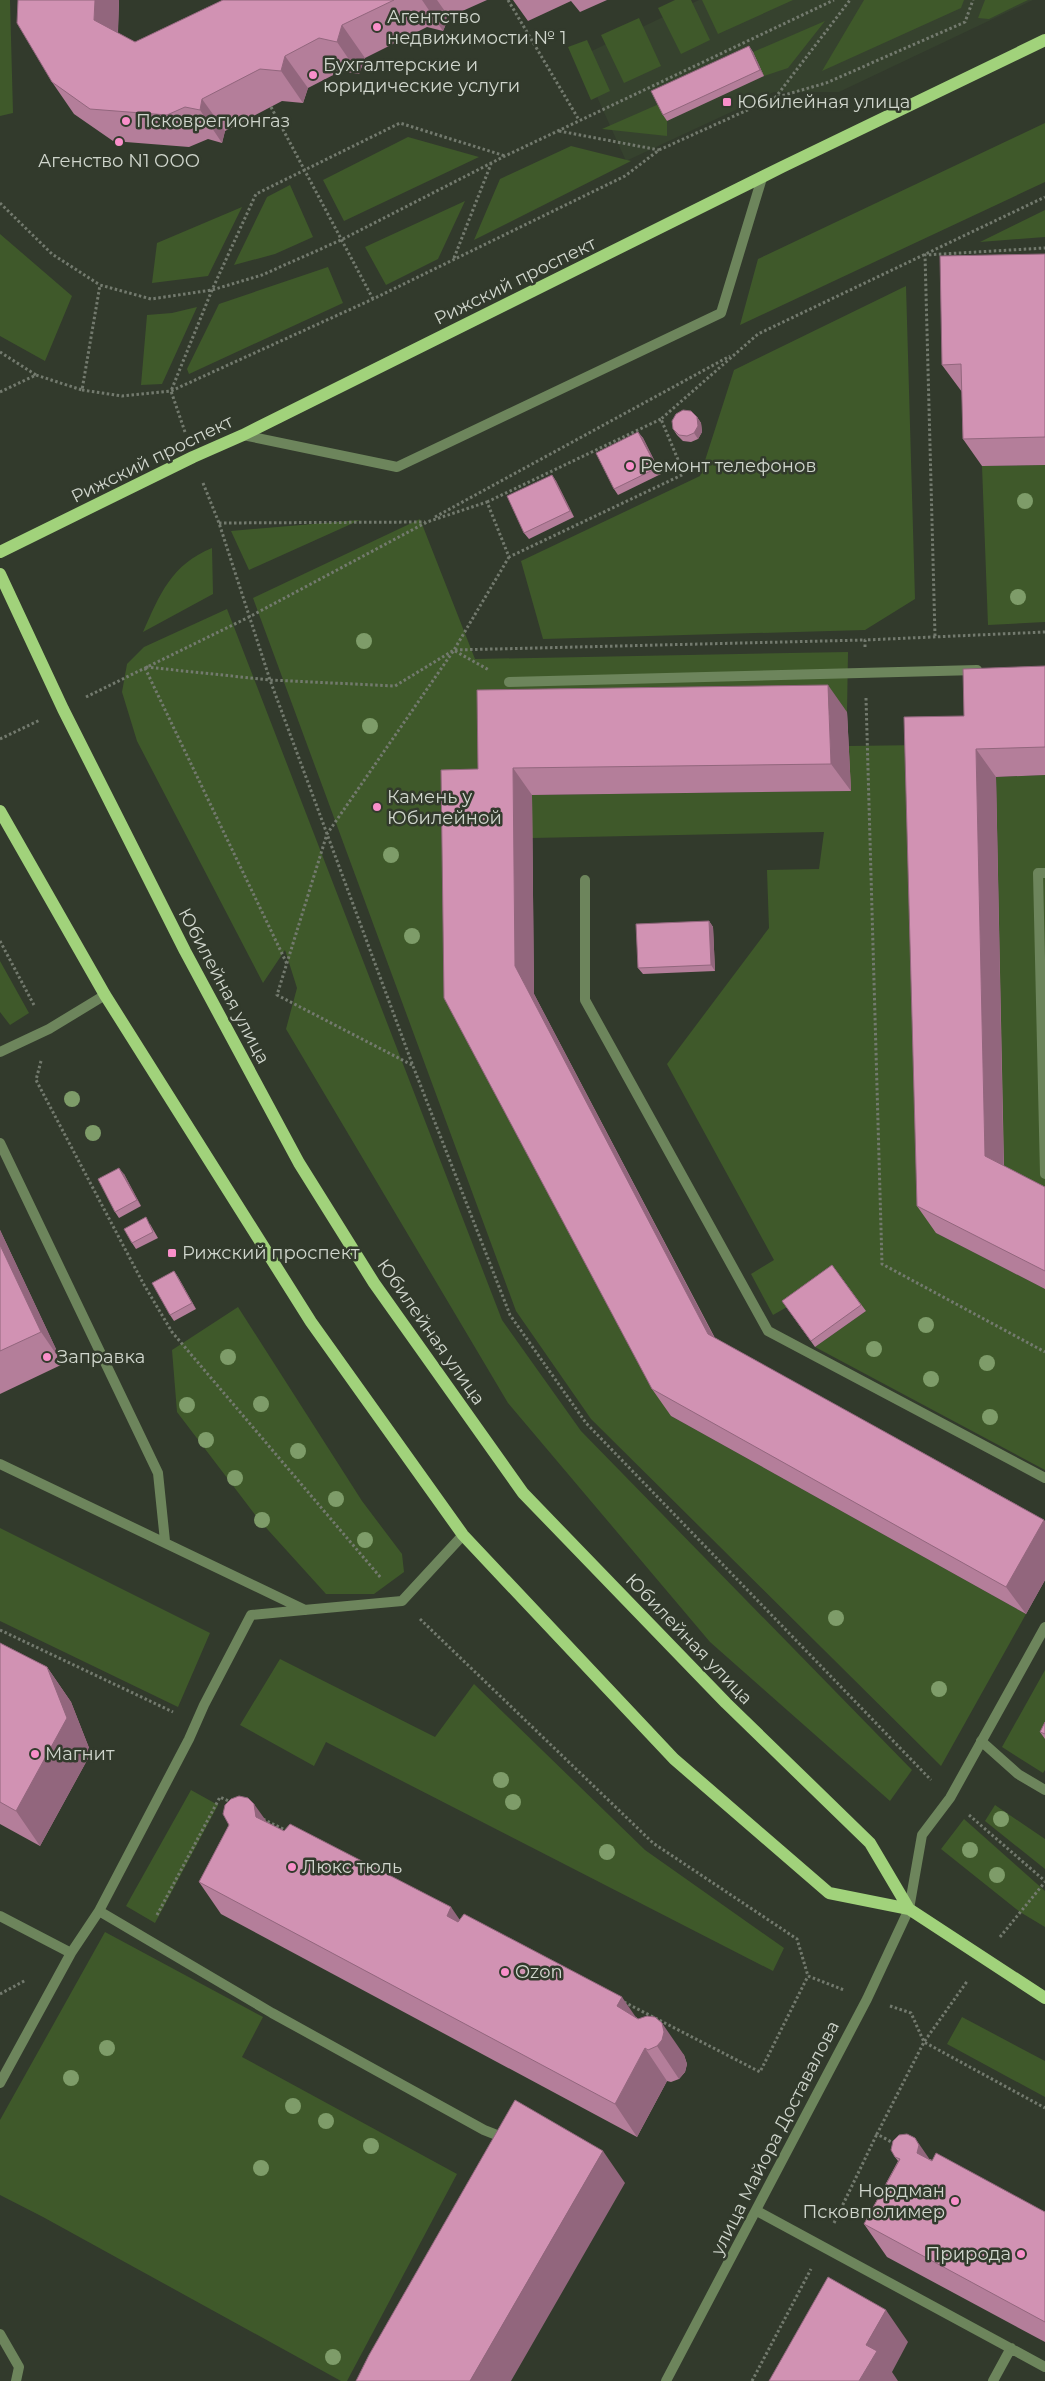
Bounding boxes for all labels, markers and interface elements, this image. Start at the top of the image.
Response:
place label: Агентство недвижимости № 1 [387,6,566,49]
marker: Агентство недвижимости № 1 [371,21,383,33]
place label: Бухгалтерские и юридические услуги [323,54,520,97]
marker: Бухгалтерские и юридические услуги [307,69,319,81]
place label: Юбилейная улица [737,91,910,113]
marker: Юбилейная улица [721,96,733,108]
place label: Псковрегионгаз [136,110,290,132]
marker: Псковрегионгаз [120,115,132,127]
marker: Агенство N1 ООО [113,136,125,148]
place label: Агенство N1 ООО [38,150,200,172]
street label: Рижский проспект [430,232,600,330]
street label: Рижский проспект [67,410,237,508]
place label: Ремонт телефонов [640,455,816,477]
marker: Ремонт телефонов [624,460,636,472]
place label: Камень у Юбилейной [387,786,502,829]
marker: Камень у Юбилейной [371,801,383,813]
street label: Юбилейная улица [174,904,274,1068]
place label: Рижский проспект [182,1242,360,1264]
marker: Рижский проспект [166,1247,178,1259]
street label: Юбилейная улица [372,1255,490,1409]
place label: Заправка [57,1346,145,1368]
marker: Заправка [41,1351,53,1363]
street label: Юбилейная улица [621,1569,757,1709]
place label: Магнит [45,1743,115,1765]
marker: Магнит [29,1748,41,1760]
place label: Люкс тюль [302,1856,402,1878]
marker: Люкс тюль [286,1861,298,1873]
place label: Ozon [515,1961,563,1983]
marker: Ozon [499,1966,511,1978]
street label: улица Майора Доставалова [706,2017,844,2260]
place label: Нордман Псковполимер [802,2180,945,2223]
marker: Нордман Псковполимер [949,2195,961,2207]
place label: Природа [925,2243,1011,2265]
marker: Природа [1015,2248,1027,2260]

